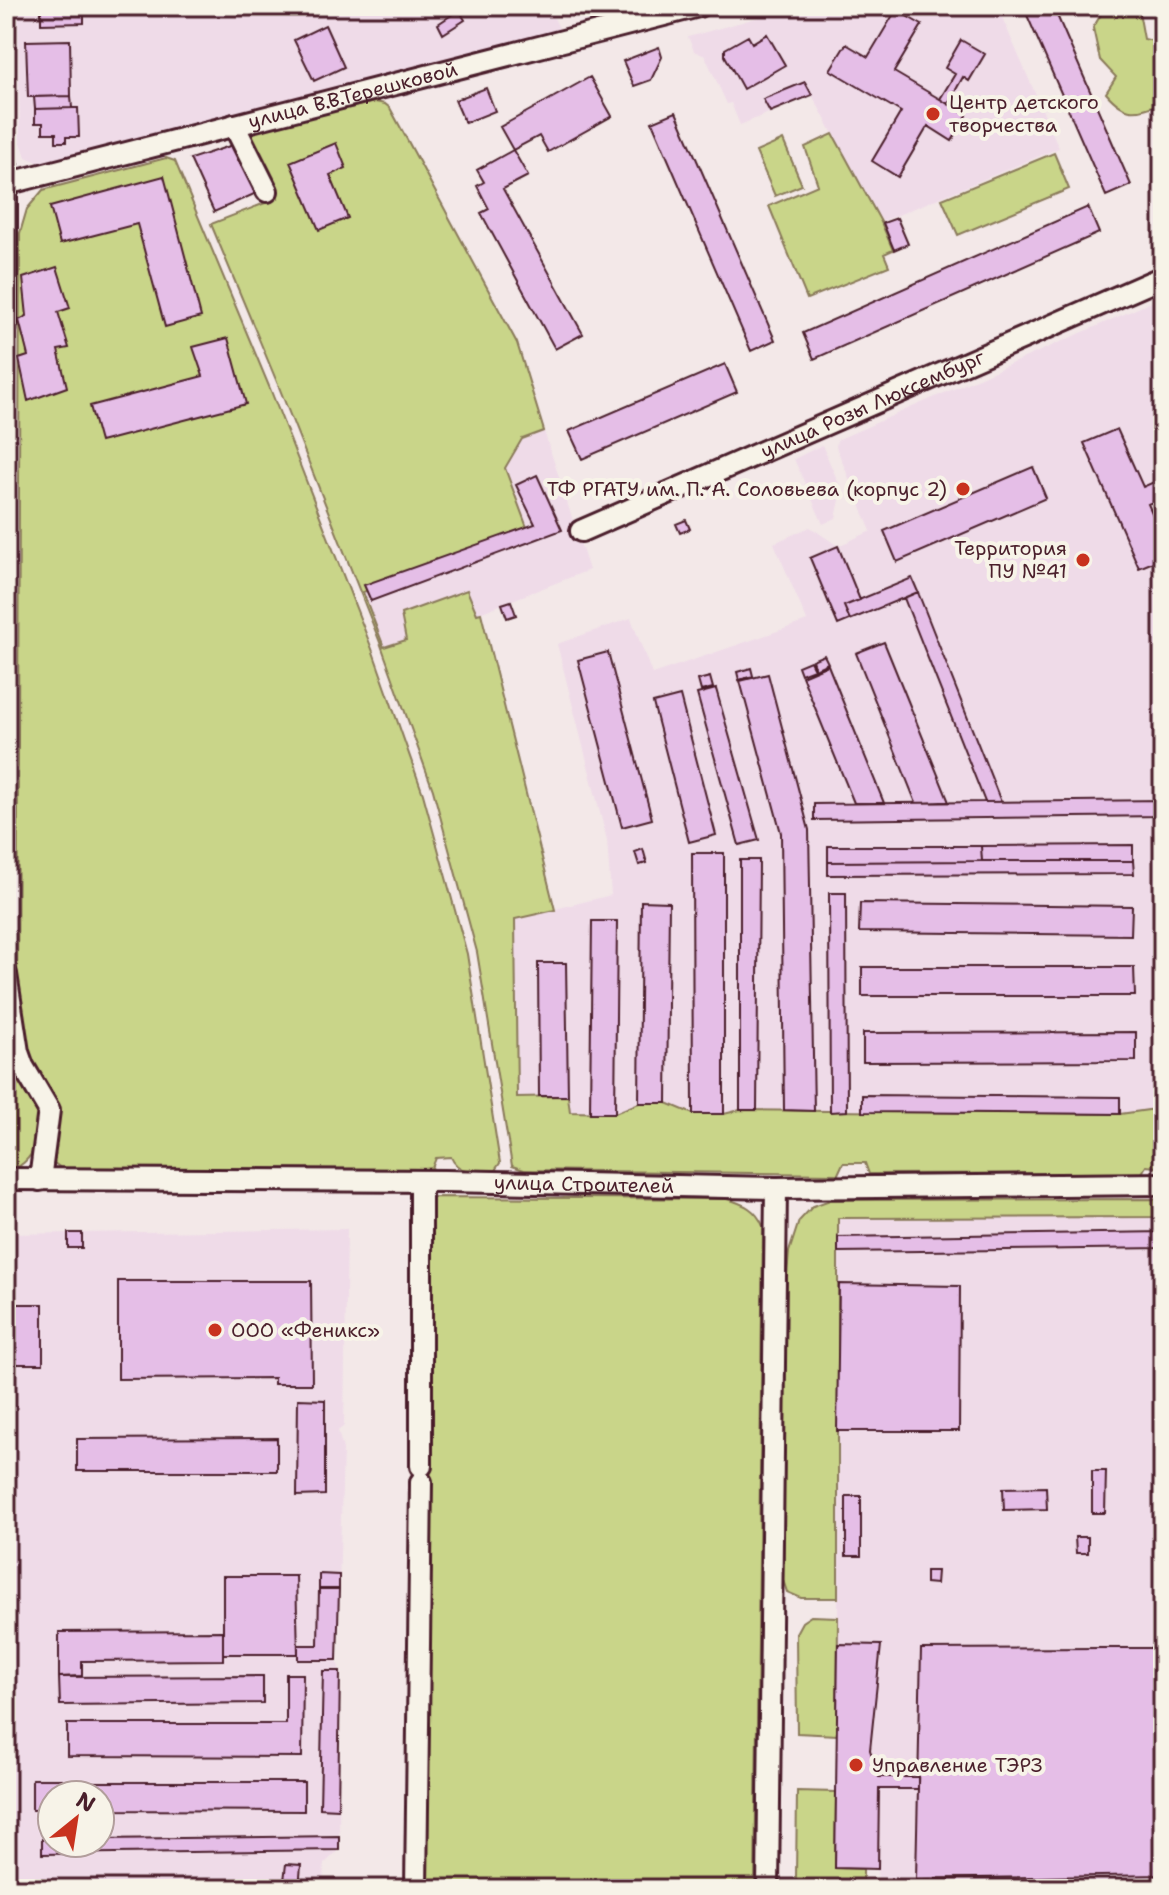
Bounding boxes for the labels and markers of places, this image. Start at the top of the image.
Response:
place label: Центр детского творчества [949,89,1099,138]
marker: Центр детского творчества [924,105,942,123]
place label: ТФ РГАТУ им. П. А. Соловьева (корпус 2) [547,476,947,502]
marker: ТФ РГАТУ им. П. А. Соловьева (корпус 2) [954,480,972,498]
place label: Территория ПУ №41 [954,535,1067,584]
marker: Территория ПУ №41 [1074,551,1092,569]
place label: ООО «Феникс» [231,1317,380,1343]
marker: ООО «Феникс» [206,1321,224,1339]
place label: Управление ТЭРЗ [872,1752,1043,1778]
marker: Управление ТЭРЗ [847,1756,865,1774]

